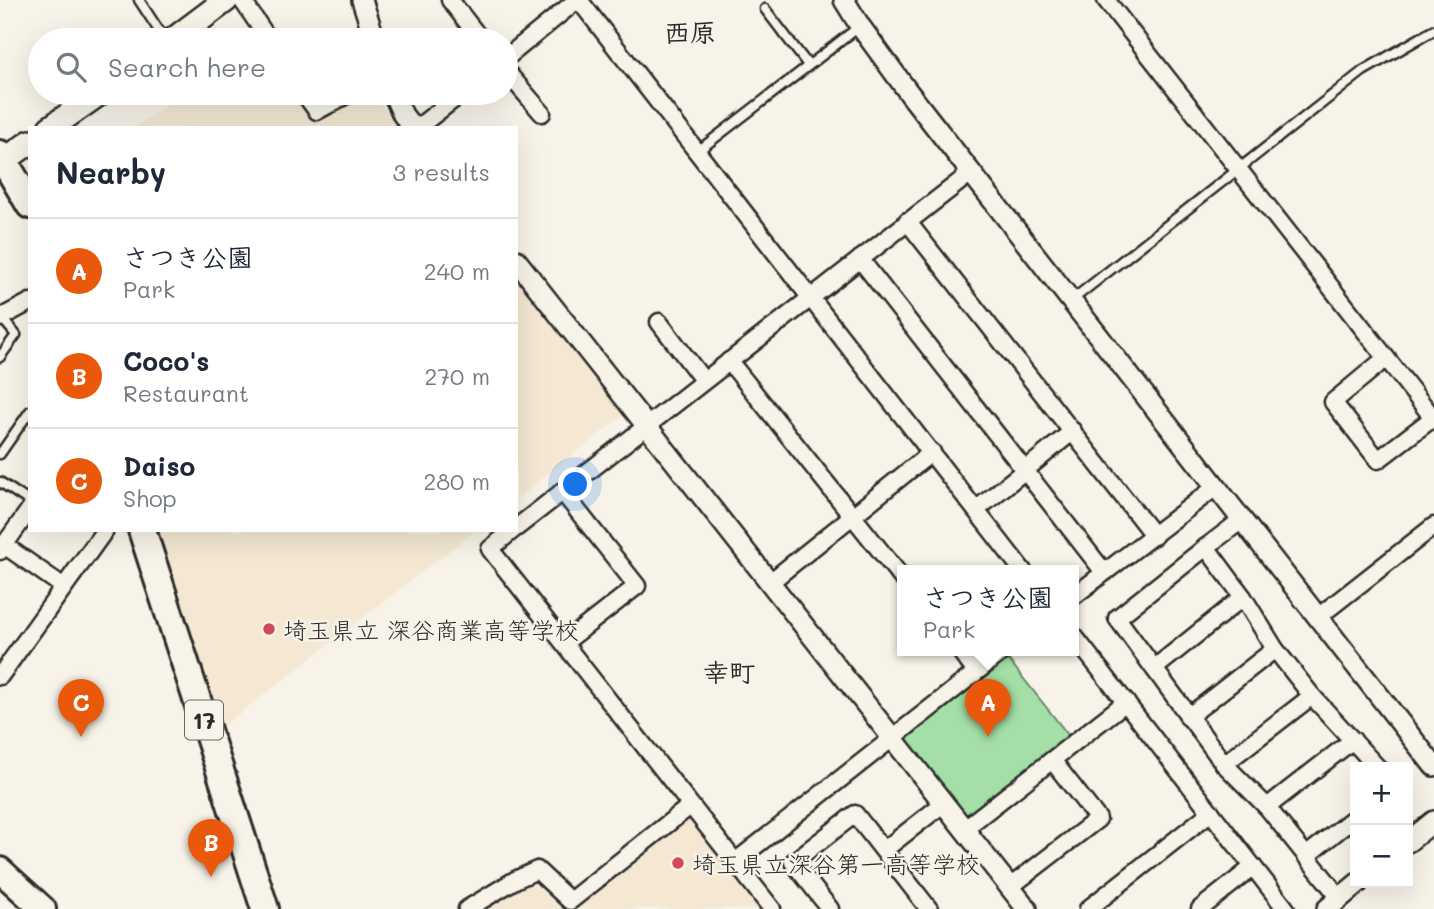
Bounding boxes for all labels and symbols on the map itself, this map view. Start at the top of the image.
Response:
district label: 西原 [664,15,716,49]
your location [558,467,592,501]
place label: 埼玉県立 深谷商業高等学校 [283,614,579,645]
marker: 埼玉県立 深谷商業高等学校 [261,621,277,637]
district label: 幸町 [703,655,755,689]
pin: C [58,679,104,737]
pin: A [965,679,1011,737]
road number: 17 [185,700,223,740]
pin: B [188,819,234,877]
place label: 埼玉県立深谷第一高等学校 [692,848,980,879]
marker: 埼玉県立深谷第一高等学校 [670,855,686,871]

